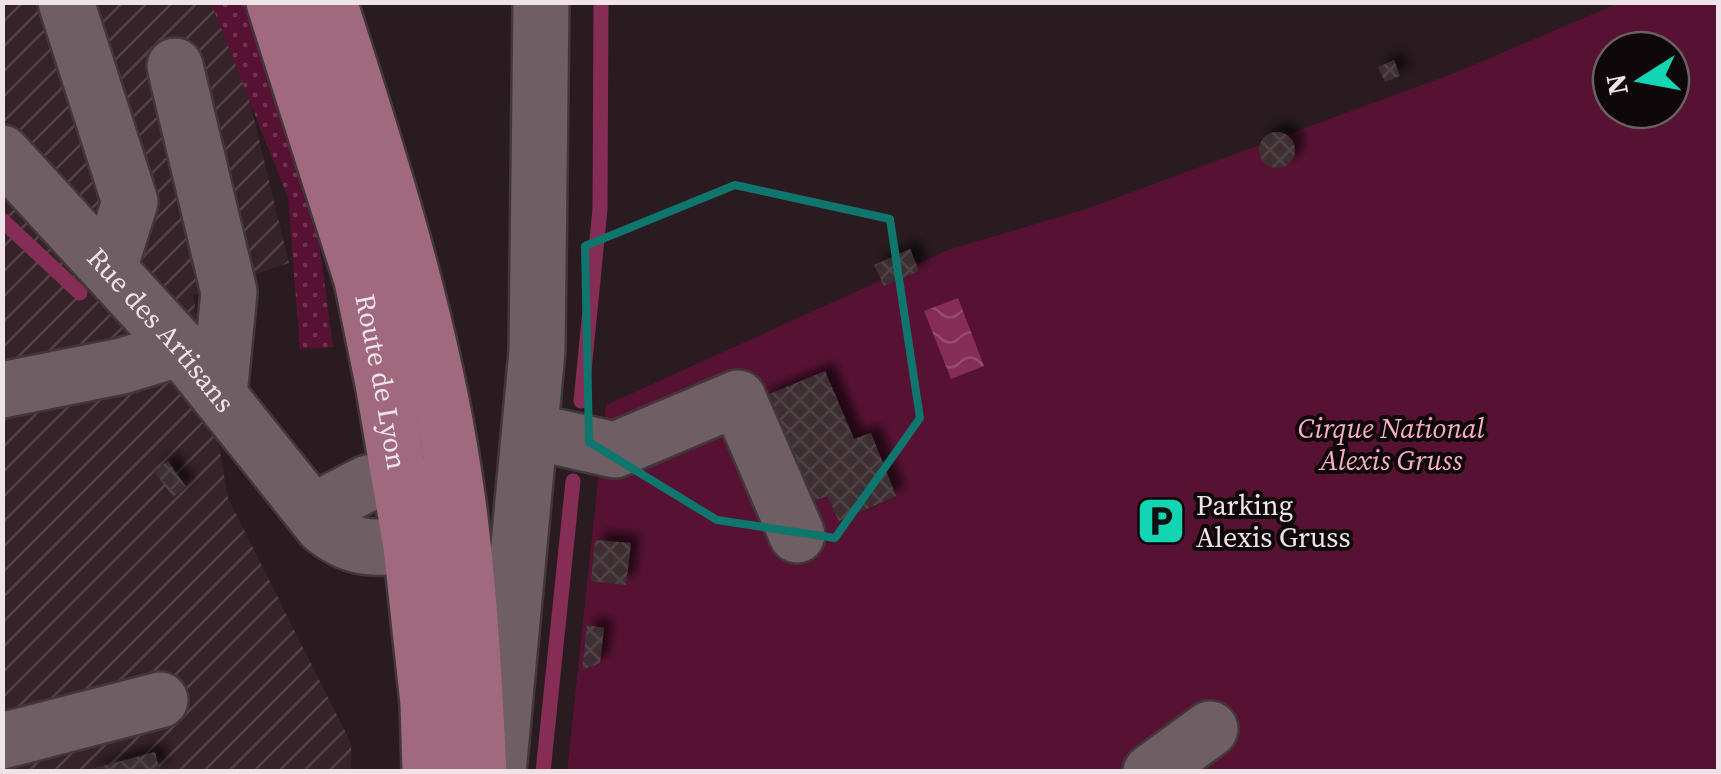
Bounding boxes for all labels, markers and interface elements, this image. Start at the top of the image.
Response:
north arrow [1591,30,1691,130]
text: N [1596,71,1637,98]
street label: Rue des Artisans [79,239,244,420]
street label: Route de Lyon [346,290,417,472]
park label: Cirque National Alexis Gruss [1298,409,1485,479]
place label: Parking Alexis Gruss [1196,486,1351,556]
parking icon: Parking Alexis Gruss [1135,495,1187,547]

